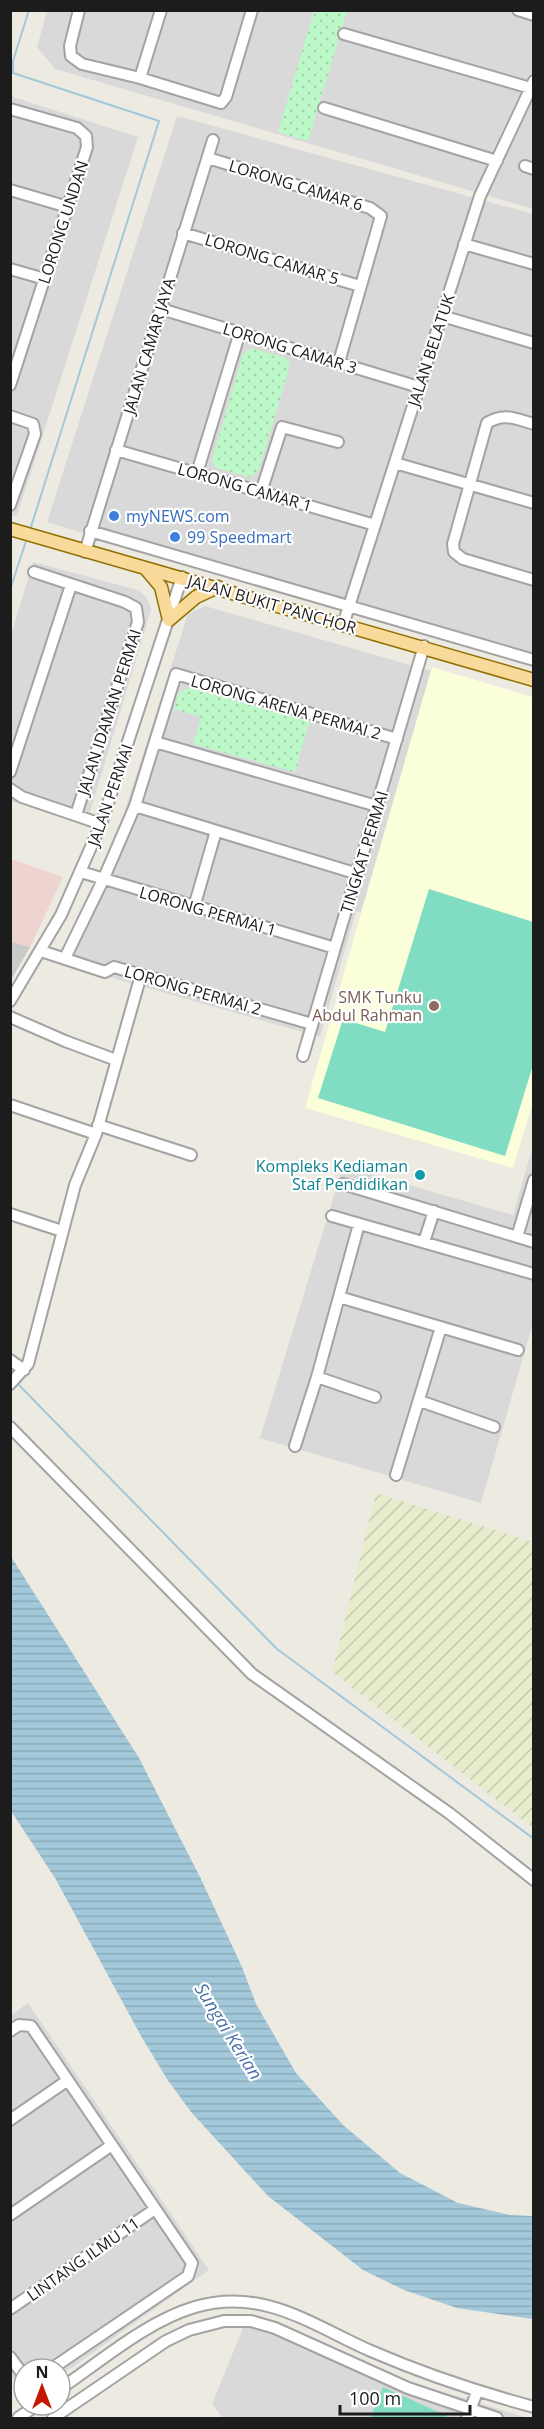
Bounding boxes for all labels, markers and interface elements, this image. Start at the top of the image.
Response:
street label: LORONG CAMAR 6 [226,154,366,216]
street label: LORONG UNDAN [33,158,93,286]
street label: LORONG CAMAR 5 [202,228,342,290]
street label: JALAN CAMAR JAYA [117,274,180,419]
street label: JALAN BELATUK [402,291,460,411]
street label: LORONG CAMAR 3 [220,317,360,379]
street label: LORONG CAMAR 1 [175,457,315,517]
place label: myNEWS.com [126,505,230,527]
marker: myNEWS.com [107,509,121,523]
place label: 99 Speedmart [187,526,292,548]
marker: 99 Speedmart [168,530,182,544]
street label: JALAN BUKIT PANCHOR [183,569,359,639]
street label: JALAN IDAMAN PERMAI [71,626,146,800]
street label: LORONG ARENA PERMAI 2 [188,669,384,745]
street label: JALAN PERMAI [82,741,138,851]
street label: TINGKAT PERMAI [335,788,393,916]
street label: LORONG PERMAI 1 [137,881,279,941]
street label: LORONG PERMAI 2 [122,960,264,1020]
place label: SMK Tunku Abdul Rahman [312,986,422,1026]
marker: SMK Tunku Abdul Rahman [427,999,441,1013]
place label: Kompleks Kediaman Staf Pendidikan [256,1155,408,1195]
marker: Kompleks Kediaman Staf Pendidikan [413,1168,427,1182]
water label: Sungai Kerian [190,1978,268,2084]
street label: LINTANG ILMU 11 [22,2212,144,2306]
north arrow [12,2357,72,2417]
text: N [35,2361,49,2383]
scale bar [340,2378,470,2416]
text: 100 m [349,2386,401,2410]

